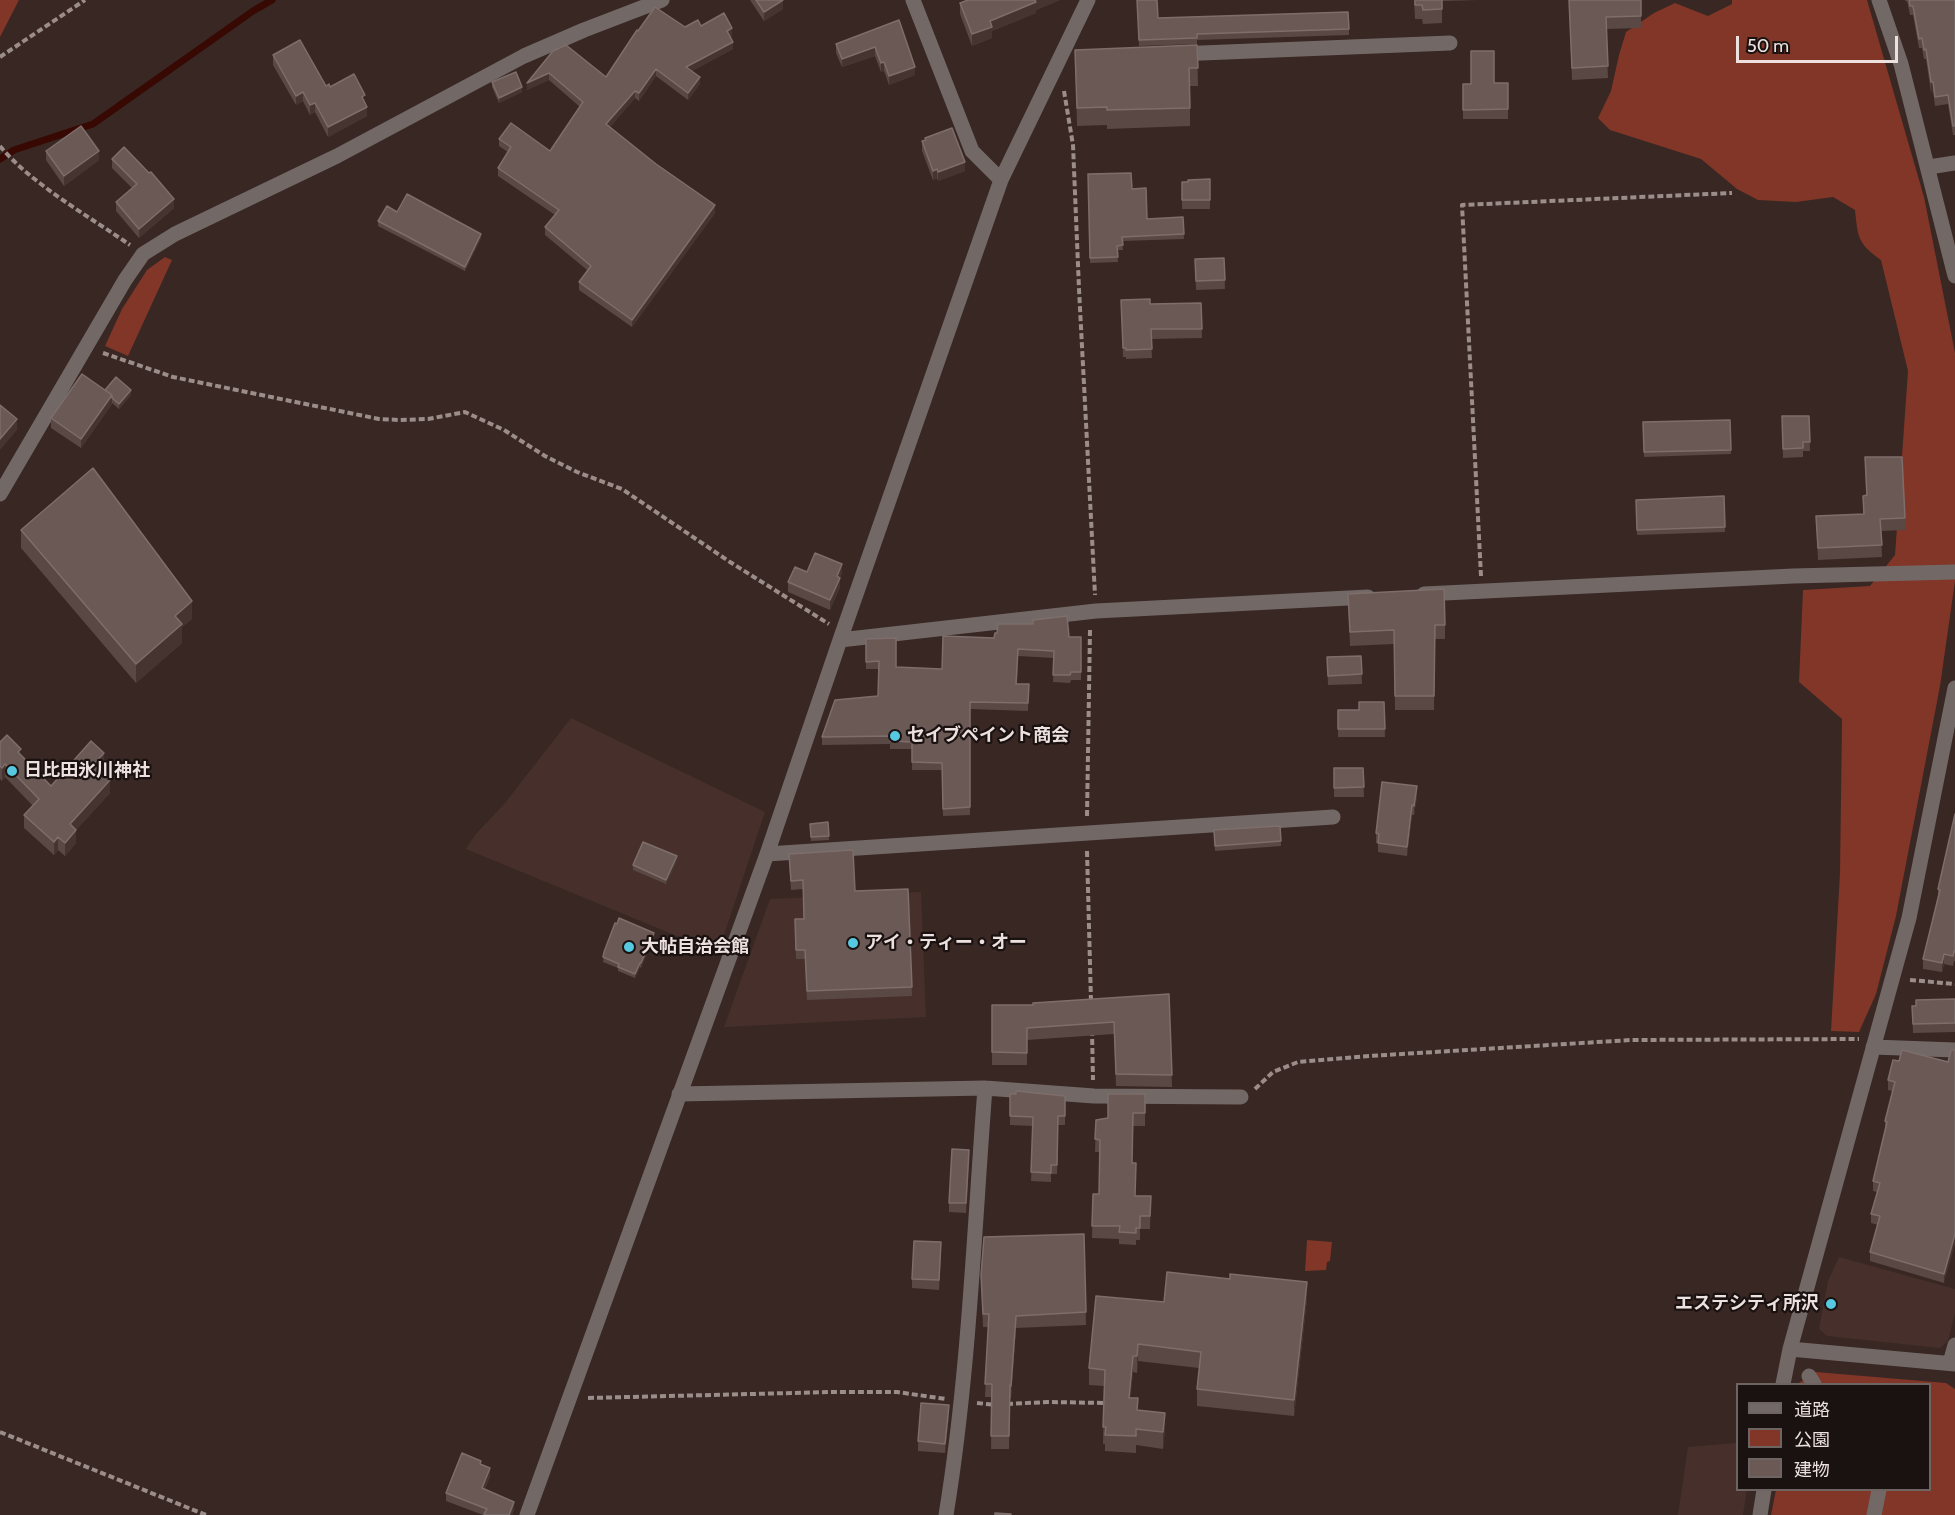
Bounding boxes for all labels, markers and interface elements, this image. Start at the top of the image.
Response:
scale bar [1739,24,1901,62]
text: 50 m [1747,35,1789,57]
place label: セイブペイント商会 [907,725,1069,747]
marker: セイブペイント商会 [888,729,902,743]
place label: 日比田氷川神社 [24,760,150,782]
marker: 日比田氷川神社 [5,764,19,778]
place label: アイ・ティー・オー [865,932,1027,954]
place label: 大帖自治会館 [641,936,749,958]
marker: アイ・ティー・オー [846,936,860,950]
marker: 大帖自治会館 [622,940,636,954]
place label: エステシティ所沢 [1675,1293,1819,1315]
marker: エステシティ所沢 [1824,1297,1838,1311]
legend [1736,1383,1931,1491]
text: 道路 [1794,1399,1830,1421]
text: 公園 [1794,1429,1830,1451]
text: 建物 [1794,1459,1830,1481]

